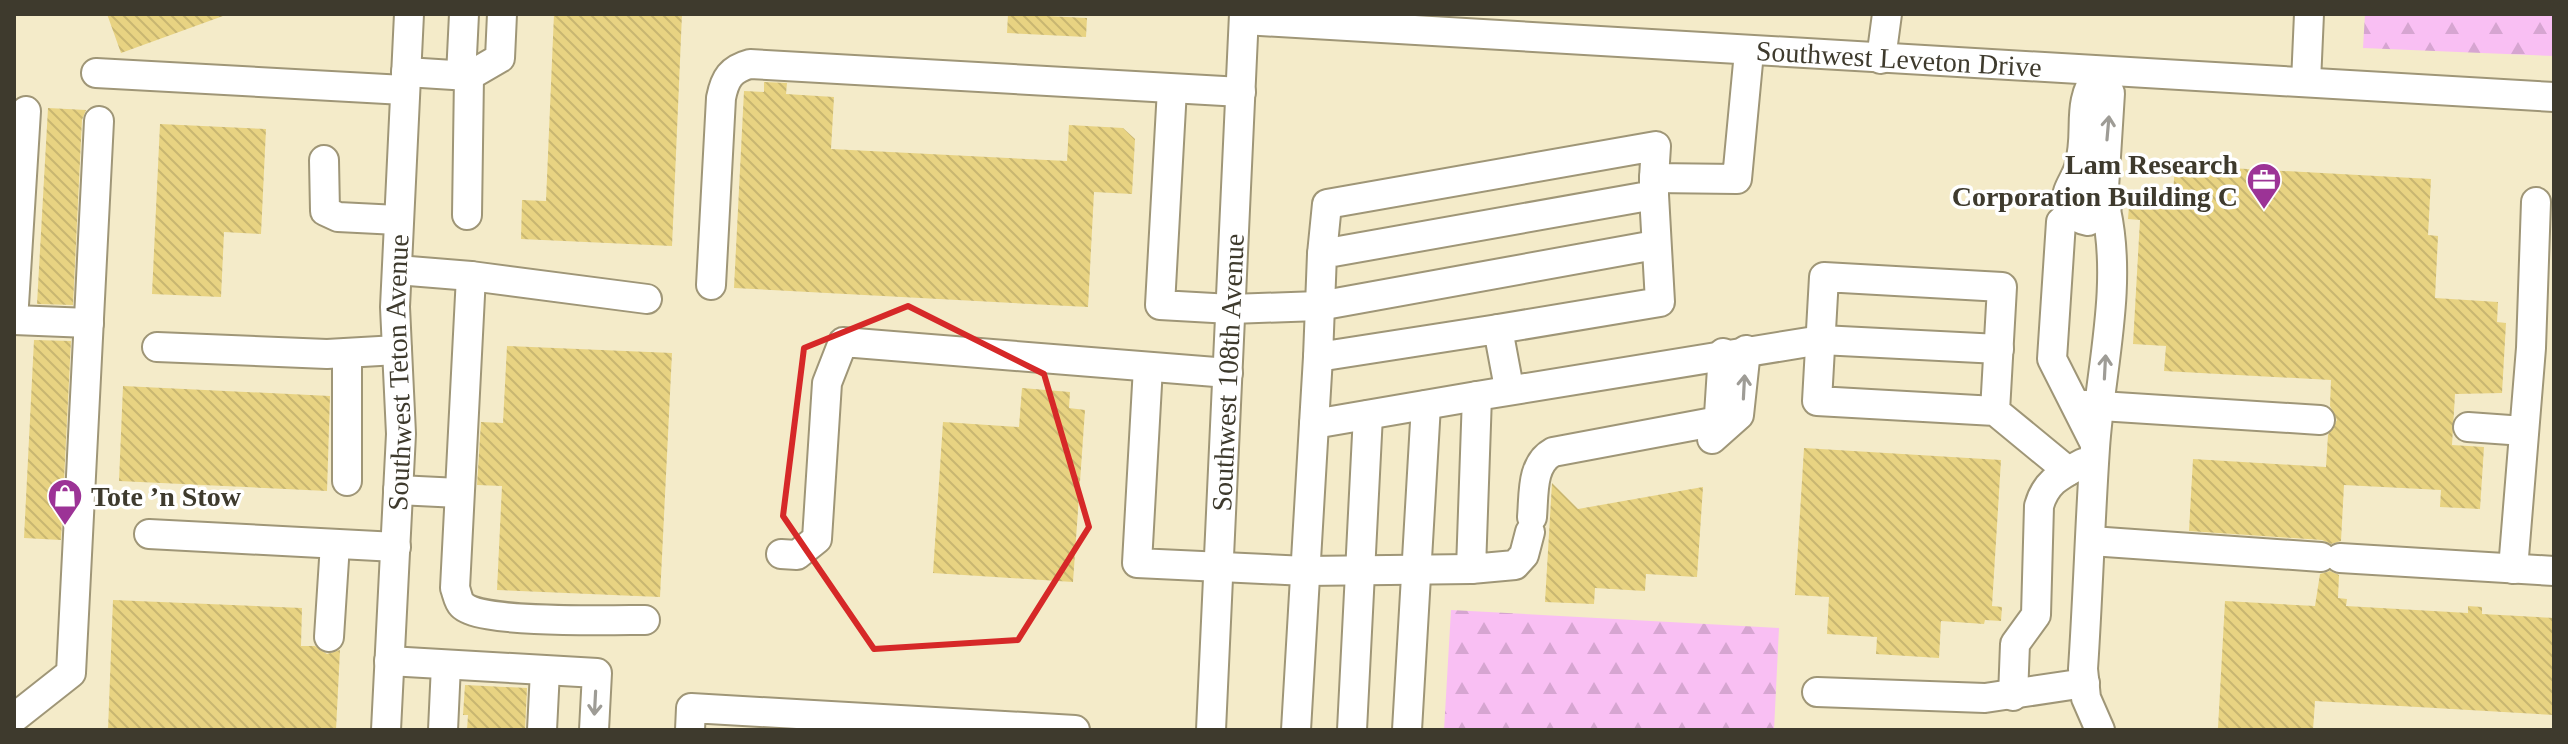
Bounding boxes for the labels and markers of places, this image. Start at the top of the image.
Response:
place label: Lam Research Corporation Building C [1952,149,2238,212]
office icon: Lam Research Corporation Building C [2245,161,2283,211]
shop icon: Tote ’n Stow [46,477,84,527]
place label: Tote ’n Stow [91,481,242,512]

